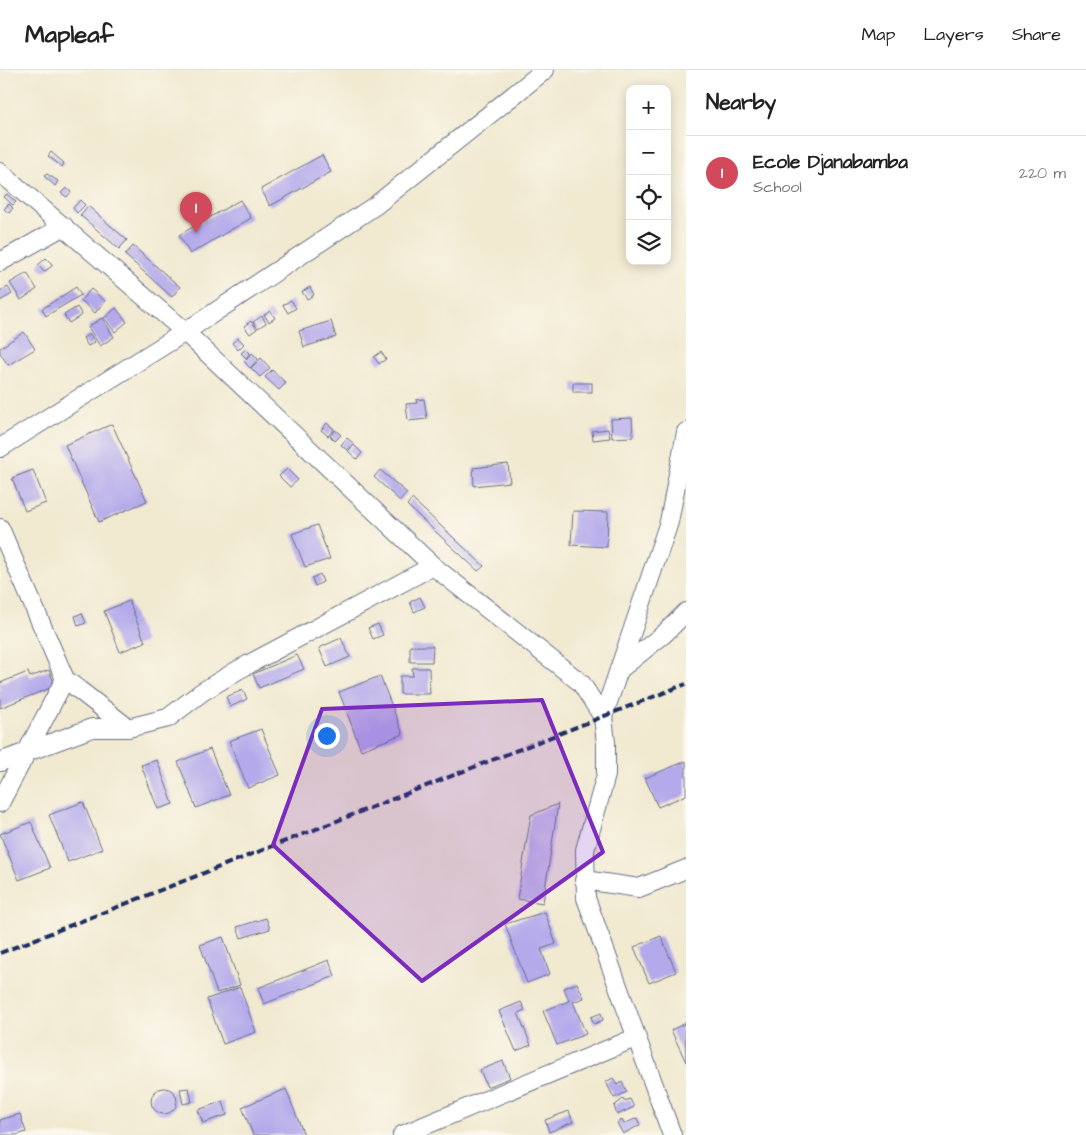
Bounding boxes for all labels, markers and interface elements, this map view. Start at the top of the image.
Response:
text: Mapleaf [25,18,114,52]
text: Map [861,22,895,47]
text: Layers [923,22,984,47]
text: Share [1012,22,1061,47]
map controls [626,85,671,265]
button: + [626,85,671,130]
text: Nearby [706,88,776,117]
button: − [626,130,671,175]
text: Ecole Djanabamba [753,149,908,176]
text: 1 [721,162,723,184]
text: 220 m [1019,162,1066,184]
button: locate [626,175,671,220]
text: School [753,176,802,198]
pin: 1 [180,192,212,233]
button: layers [626,220,671,265]
your location [314,723,340,749]

